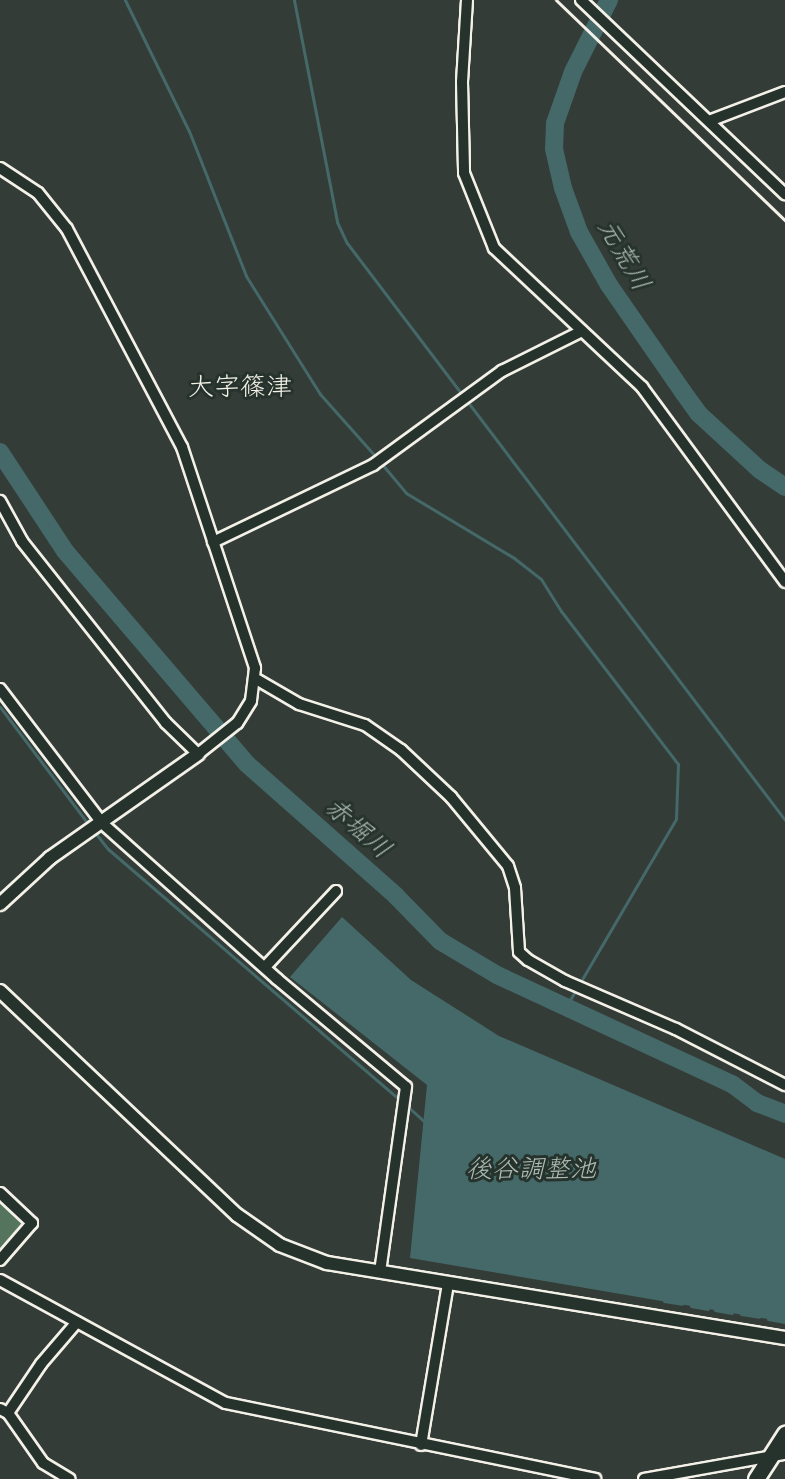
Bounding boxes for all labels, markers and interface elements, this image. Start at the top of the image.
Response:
water label: 元荒川 [591,213,657,297]
district label: 大字篠津 [188,371,292,403]
water label: 赤堀川 [318,791,398,865]
water label: 後谷調整池 [466,1153,596,1185]

